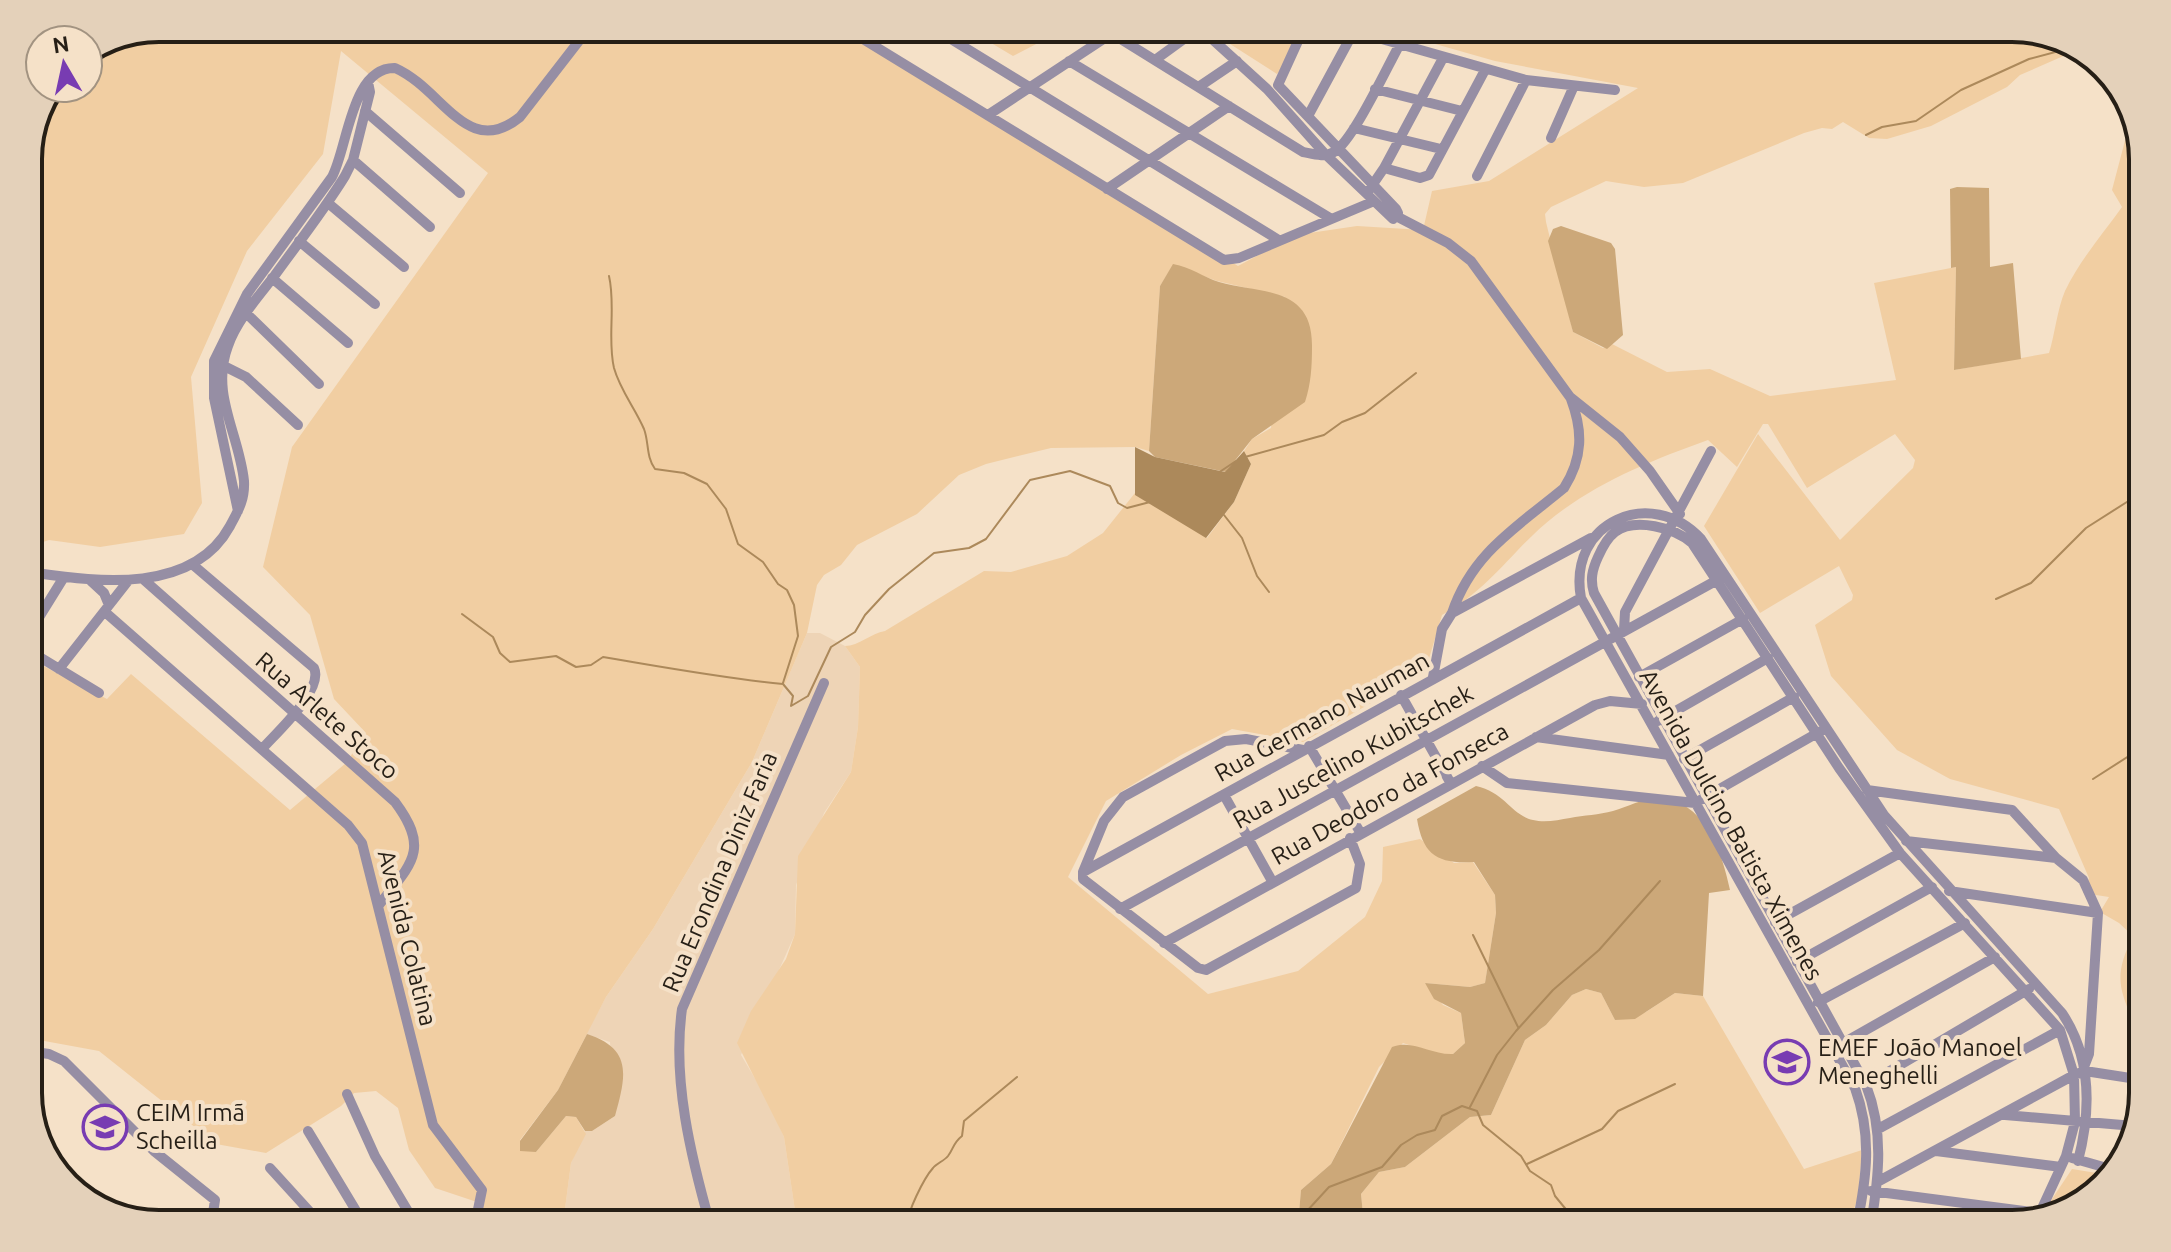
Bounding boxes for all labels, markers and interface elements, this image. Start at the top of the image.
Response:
north arrow [24,24,104,104]
text: N [51,30,71,57]
street label: Rua Arlete Stoco [251,646,404,785]
street label: Rua Germano Nauman [1210,646,1434,787]
street label: Avenida Dulcino Batista Ximenes [1634,665,1828,985]
street label: Rua Juscelino Kubitschek [1228,679,1478,834]
street label: Rua Deodoro da Fonseca [1267,717,1513,870]
street label: Rua Erondina Diniz Faria [657,748,782,996]
street label: Avenida Colatina [373,847,442,1029]
place label: EMEF João Manoel Meneghelli [1818,1034,2022,1089]
school or university icon: EMEF João Manoel Meneghelli [1763,1038,1811,1086]
place label: CEIM Irmã Scheilla [136,1099,245,1154]
school or university icon: CEIM Irmã Scheilla [81,1103,129,1151]

